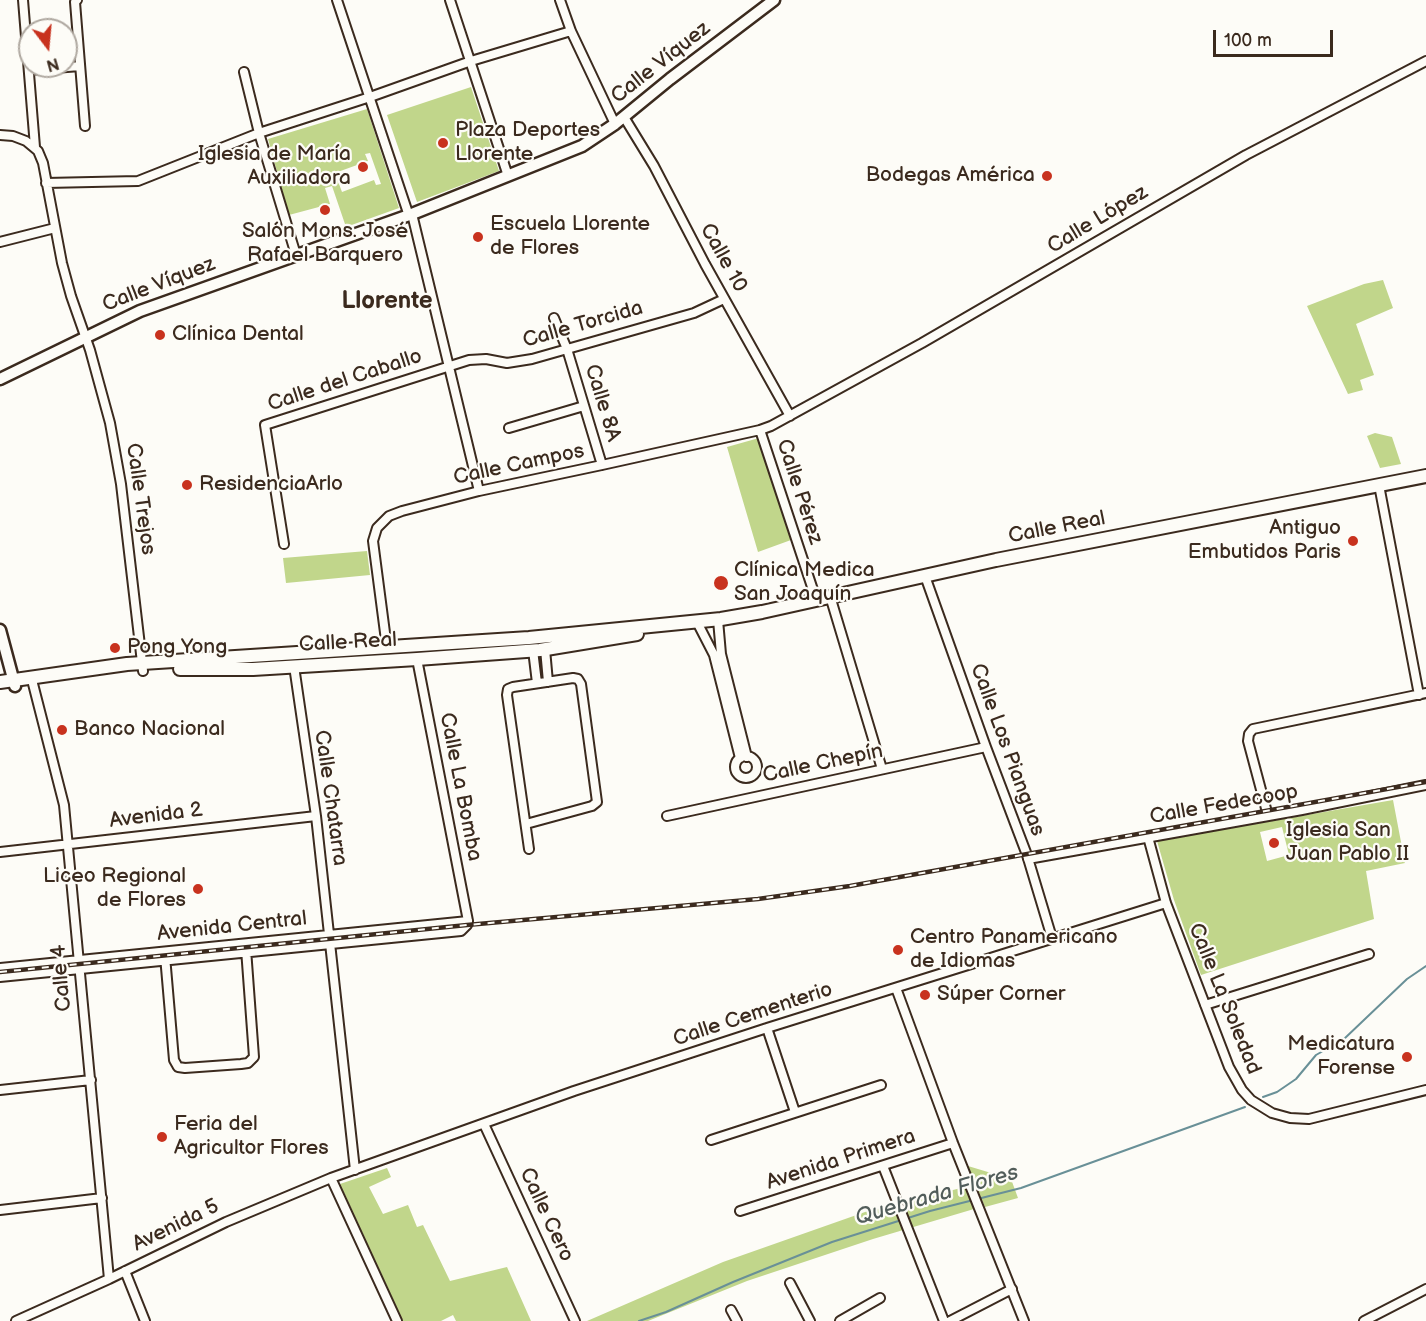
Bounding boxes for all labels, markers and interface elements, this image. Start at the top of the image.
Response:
street label: Calle Víquez [607,17,715,109]
north arrow [18,18,78,78]
scale bar [1216,18,1336,56]
text: 100 m [1224,30,1272,51]
text: N [44,53,61,75]
place label: Plaza Deportes Llorente [455,118,600,168]
marker: Plaza Deportes Llorente [436,136,450,150]
place label: Iglesia de María Auxiliadora [198,142,351,192]
marker: Iglesia de María Auxiliadora [356,160,370,174]
place label: Bodegas América [866,163,1035,189]
marker: Bodegas América [1040,169,1054,183]
street label: Calle López [1043,180,1153,260]
marker: Salón Mons. José Rafael Barquero [318,203,332,217]
place label: Escuela Llorente de Flores [490,212,650,262]
place label: Salón Mons. José Rafael Barquero [242,219,408,269]
street label: Calle 10 [694,219,752,297]
marker: Escuela Llorente de Flores [471,230,485,244]
street label: Calle Víquez [99,252,219,318]
district label: Llorente [341,288,433,316]
street label: Calle Torcida [520,296,646,354]
place label: Clínica Dental [172,322,304,348]
marker: Clínica Dental [153,328,167,342]
street label: Calle del Caballo [265,344,425,418]
street label: Calle 8A [578,361,626,445]
street label: Calle Pérez [770,436,828,548]
street label: Calle Campos [451,439,587,491]
street label: Calle Trejos [120,441,160,557]
place label: ResidenciaArlo [199,472,343,498]
marker: ResidenciaArlo [180,478,194,492]
street label: Calle Real [1006,506,1108,550]
place label: Antiguo Embutidos Paris [1188,516,1341,566]
marker: Antiguo Embutidos Paris [1346,534,1360,548]
place label: Clínica Medica San Joaquín [734,558,875,608]
marker: Clínica Medica San Joaquín [712,574,730,592]
street label: Calle Real [298,628,398,658]
place label: Pong Yong [127,635,227,661]
marker: Pong Yong [108,641,122,655]
street label: Calle Los Pianguas [964,660,1050,840]
street label: Calle La Bomba [433,711,487,863]
place label: Banco Nacional [74,717,225,743]
marker: Banco Nacional [55,723,69,737]
street label: Calle Chatarra [308,728,352,868]
street label: Calle Chepín [761,739,885,789]
street label: Calle Fedecoop [1148,780,1300,830]
street label: Avenida 2 [108,798,204,834]
place label: Iglesia San Juan Pablo II [1286,818,1409,868]
marker: Iglesia San Juan Pablo II [1267,836,1281,850]
place label: Liceo Regional de Flores [43,864,186,914]
marker: Liceo Regional de Flores [191,882,205,896]
street label: Avenida Central [156,907,308,947]
street label: Calle La Soledad [1182,920,1266,1078]
place label: Centro Panamericano de Idiomas [910,925,1118,975]
marker: Centro Panamericano de Idiomas [891,943,905,957]
street label: Calle 4 [47,944,77,1012]
street label: Calle Cementerio [670,977,836,1053]
place label: Súper Corner [937,982,1065,1008]
marker: Súper Corner [918,988,932,1002]
place label: Medicatura Forense [1287,1032,1395,1082]
marker: Medicatura Forense [1400,1050,1414,1064]
place label: Feria del Agricultor Flores [174,1112,329,1162]
street label: Avenida Primera [763,1124,919,1196]
marker: Feria del Agricultor Flores [155,1130,169,1144]
water label: Quebrada Flores [852,1160,1022,1232]
street label: Calle Cero [513,1164,579,1266]
street label: Avenida 5 [129,1194,223,1258]

